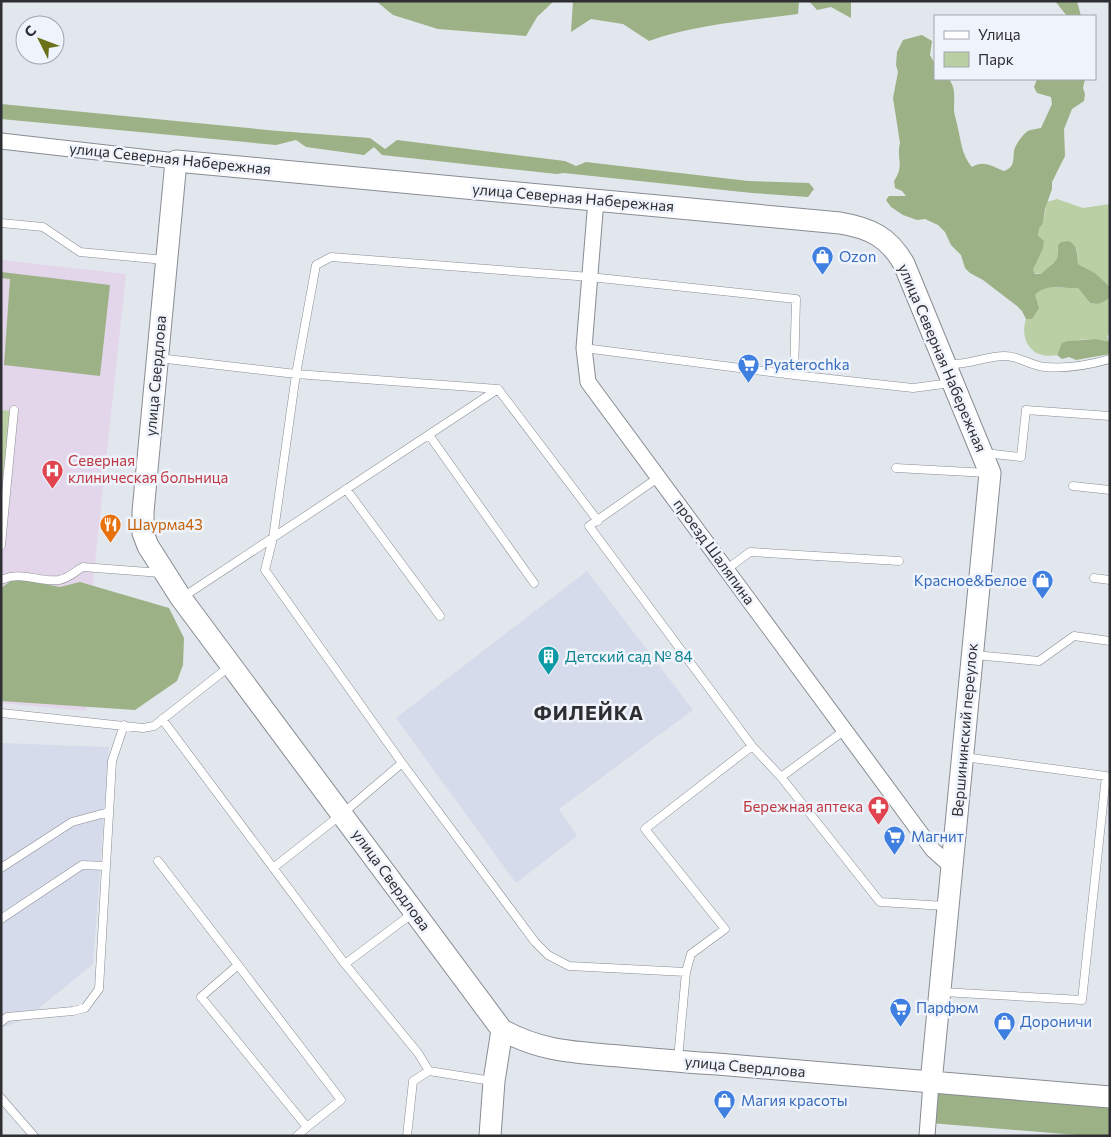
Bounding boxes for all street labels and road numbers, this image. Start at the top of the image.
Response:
street label: улица Северная Набережная [68,138,272,178]
street label: улица Северная Набережная [471,179,675,215]
street label: улица Северная Набережная [895,261,991,454]
street label: улица Свердлова [141,315,169,437]
street label: проезд Шаляпина [670,495,759,608]
street label: Вершининский переулок [947,642,981,818]
street label: улица Свердлова [349,825,435,934]
street label: улица Свердлова [684,1052,806,1080]

